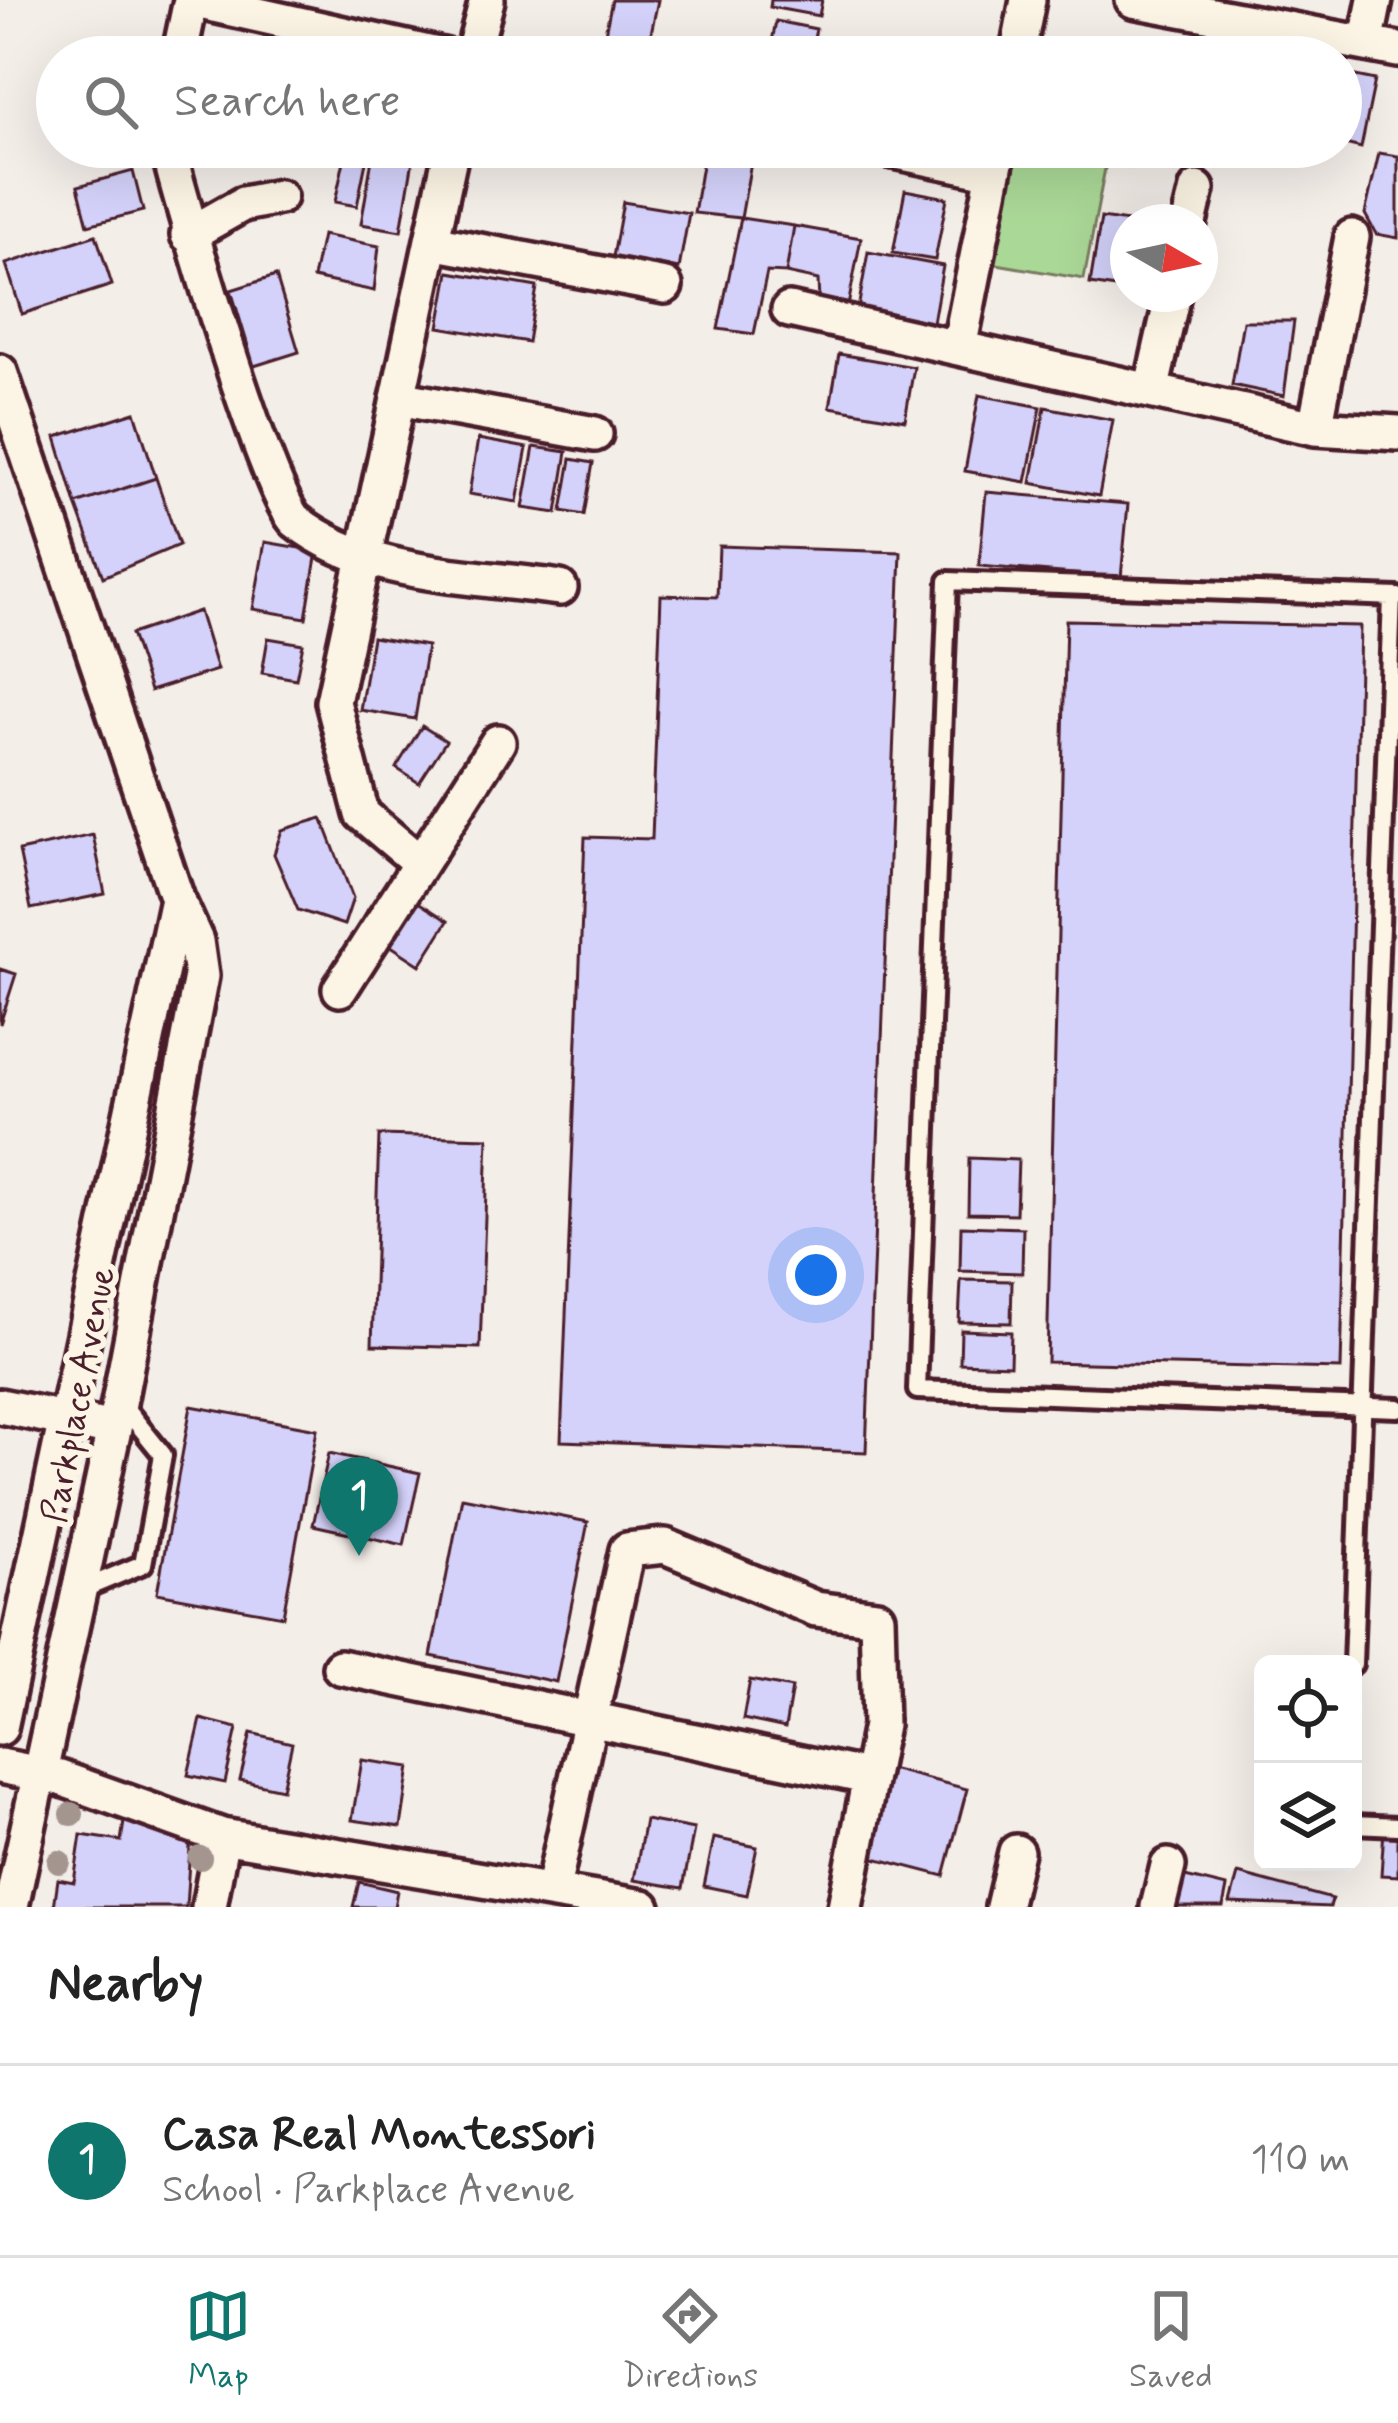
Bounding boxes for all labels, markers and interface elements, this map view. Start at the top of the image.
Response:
search box [36,36,1362,168]
icon: search [78,69,144,135]
text: Search here [174,73,401,132]
north arrow [1110,204,1218,312]
your location [786,1245,846,1305]
street label: Parkplace Avenue [32,1263,128,1527]
pin: 1 [320,1457,398,1556]
map controls [1254,1655,1362,1871]
button: locate [1254,1655,1362,1763]
button: layers [1254,1763,1362,1871]
text: Nearby [48,1952,203,2018]
text: Casa Real Montessori [162,2106,596,2165]
text: 1 [78,2135,96,2186]
text: 110 m [1251,2135,1350,2186]
text: School · Parkplace Avenue [162,2165,575,2216]
tab: Map [185,2283,251,2399]
tab: Directions [622,2283,758,2399]
tab: Saved [1129,2283,1213,2399]

